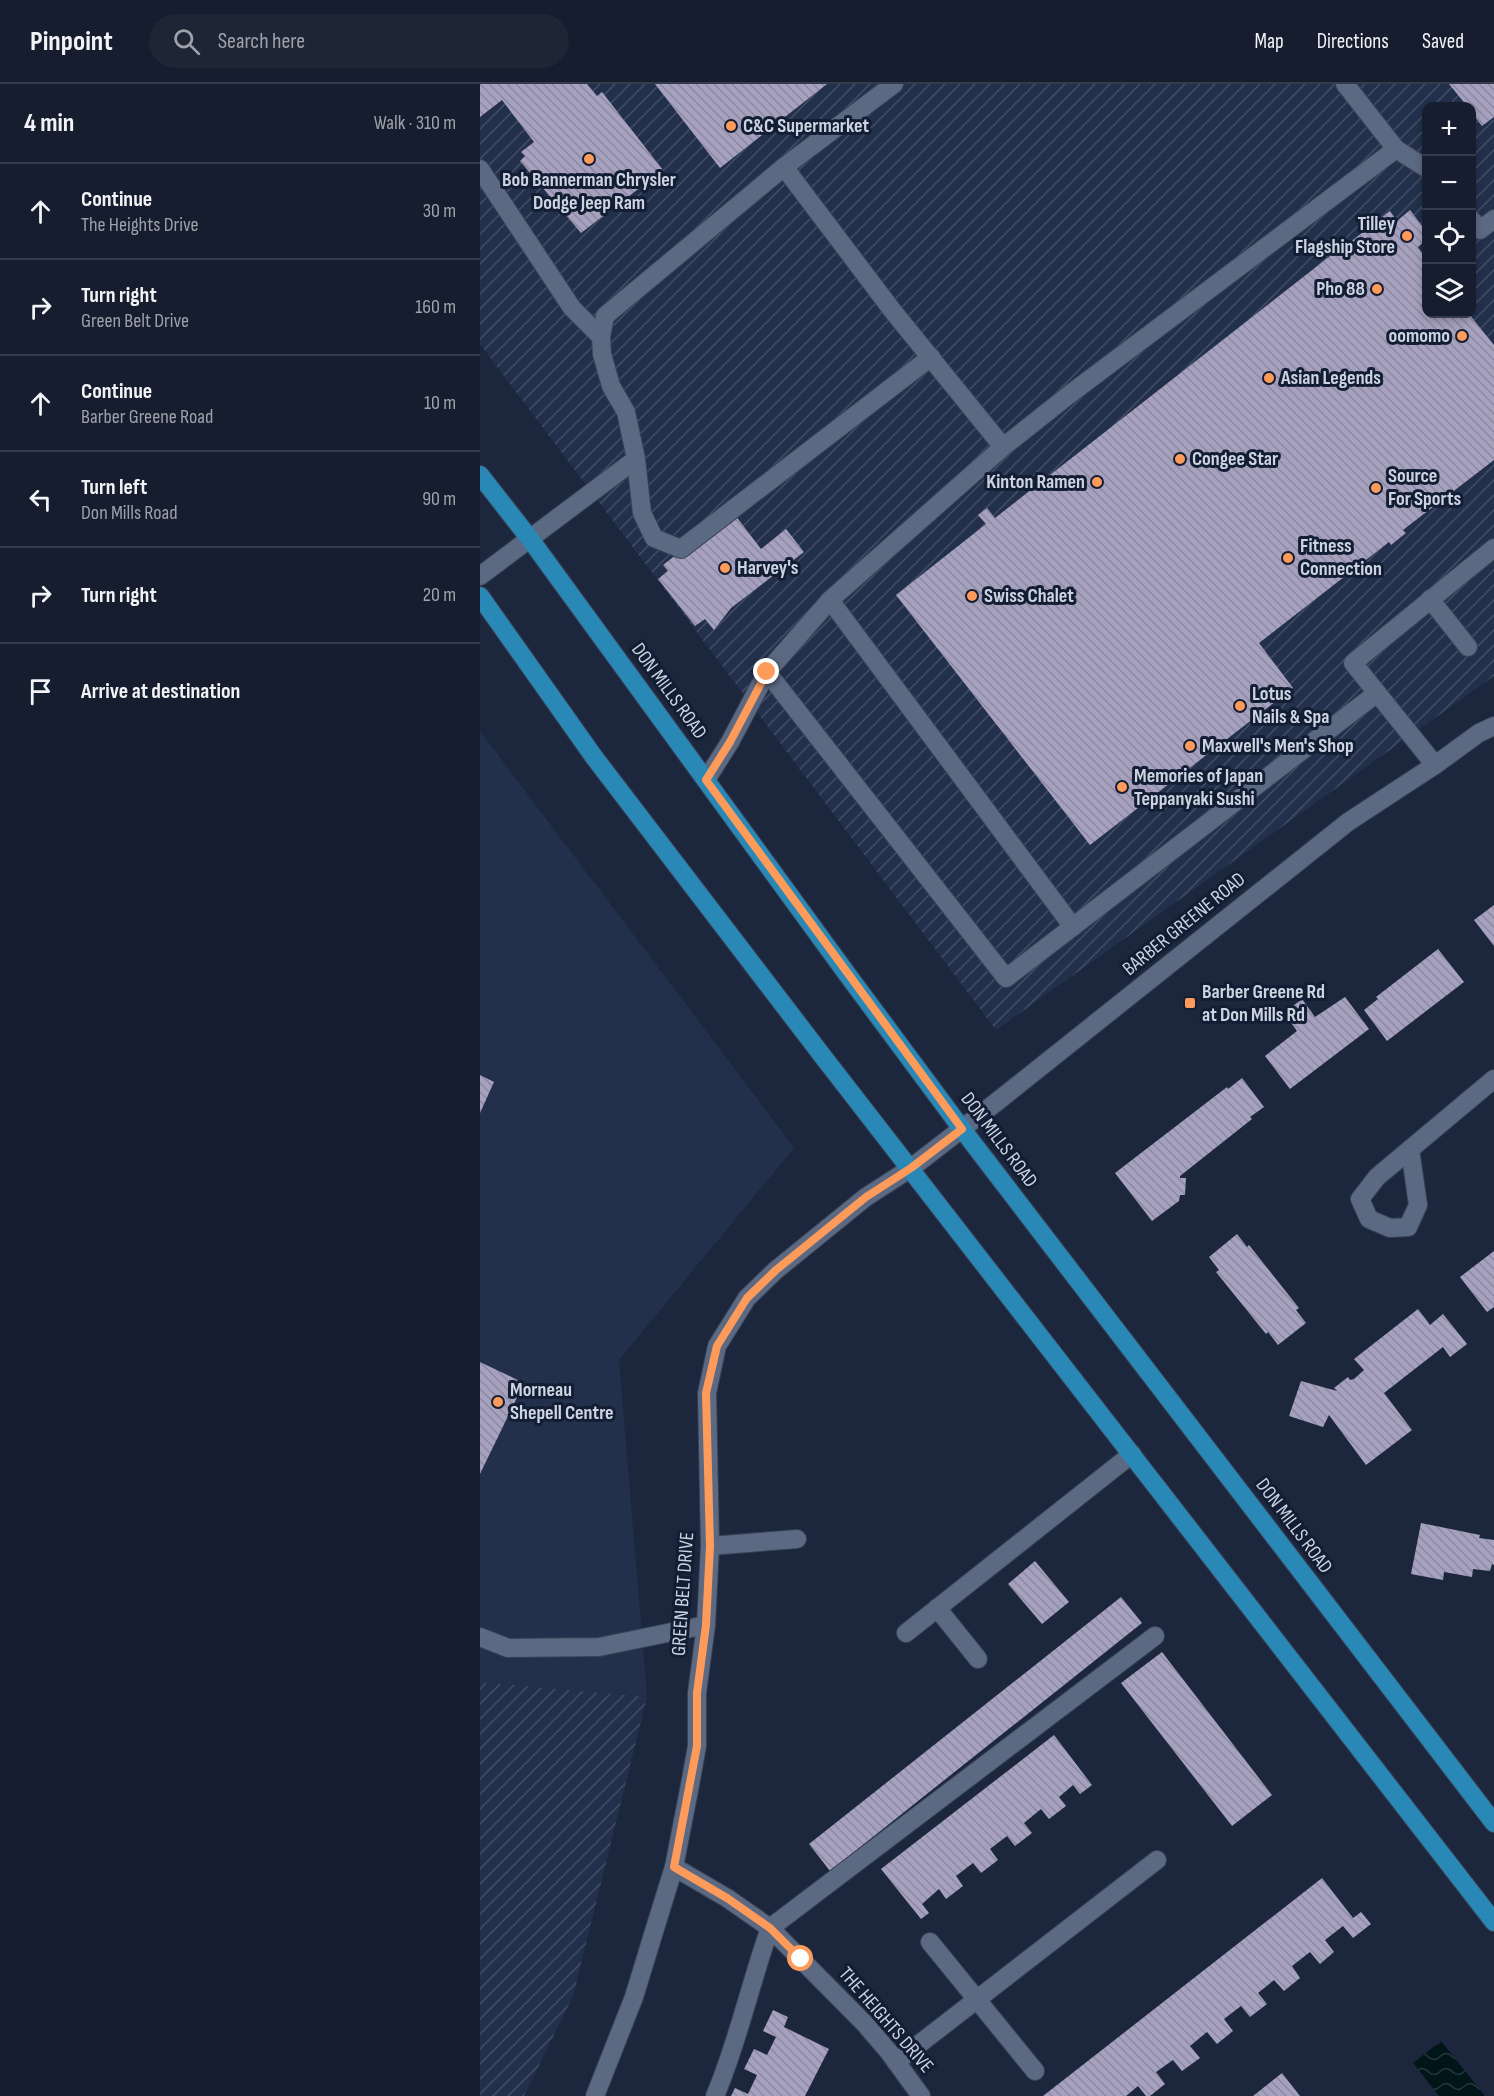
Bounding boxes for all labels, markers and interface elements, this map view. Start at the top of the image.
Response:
search box [149,14,569,68]
text: Pinpoint [30,25,113,58]
icon: search [170,25,203,58]
text: Search here [218,28,305,55]
text: Map [1254,29,1284,54]
text: Directions [1317,29,1389,54]
text: Saved [1422,29,1464,54]
map controls [1422,102,1476,318]
button: + [1422,102,1476,156]
text: 4 min [24,108,74,139]
text: Walk · 310 m [374,111,456,135]
place label: C&C Supermarket [743,114,870,138]
marker: C&C Supermarket [724,119,738,133]
marker: Bob Bannerman Chrysler Dodge Jeep Ram [582,152,596,166]
button: − [1422,156,1476,210]
place label: Bob Bannerman Chrysler Dodge Jeep Ram [502,168,676,215]
text: Continue [81,186,152,213]
icon: ahead [24,195,57,228]
text: 30 m [423,199,456,223]
button: locate [1422,210,1476,264]
place label: Tilley Flagship Store [1295,212,1396,259]
text: The Heights Drive [81,213,199,237]
marker: Tilley Flagship Store [1400,229,1414,243]
button: layers [1422,264,1476,318]
place label: Pho 88 [1316,277,1365,301]
text: Turn right [81,282,157,309]
marker: Pho 88 [1370,282,1384,296]
icon: right [24,291,57,324]
text: 160 m [415,295,456,319]
text: Green Belt Drive [81,309,189,333]
place label: oomomo [1389,324,1450,348]
marker: oomomo [1455,329,1469,343]
place label: Asian Legends [1280,366,1381,390]
marker: Asian Legends [1262,371,1276,385]
text: Continue [81,378,152,405]
icon: ahead [24,387,57,420]
text: 10 m [424,391,456,415]
text: Barber Greene Road [81,405,213,429]
place label: Congee Star [1192,447,1278,471]
marker: Congee Star [1173,452,1187,466]
place label: Source For Sports [1388,464,1461,511]
place label: Kinton Ramen [986,470,1085,494]
text: Turn left [81,474,147,501]
marker: Kinton Ramen [1090,475,1104,489]
marker: Source For Sports [1369,481,1383,495]
icon: left [24,483,57,516]
text: 90 m [422,487,456,511]
text: Don Mills Road [81,501,178,525]
place label: Fitness Connection [1300,534,1382,581]
marker: Fitness Connection [1281,551,1295,565]
place label: Harvey's [737,556,799,580]
marker: Harvey's [718,561,732,575]
icon: right [24,579,57,612]
text: Turn right [81,582,157,609]
text: 20 m [423,583,456,607]
place label: Swiss Chalet [984,584,1074,608]
marker: Swiss Chalet [965,589,979,603]
street label: DON MILLS ROAD [626,638,712,744]
route end [753,658,779,684]
icon: arrive [24,675,57,708]
text: Arrive at destination [81,678,240,705]
place label: Lotus Nails & Spa [1252,682,1329,729]
marker: Lotus Nails & Spa [1233,699,1247,713]
place label: Maxwell's Men's Shop [1202,734,1354,758]
marker: Maxwell's Men's Shop [1183,739,1197,753]
place label: Memories of Japan Teppanyaki Sushi [1134,764,1263,811]
marker: Memories of Japan Teppanyaki Sushi [1115,780,1129,794]
street label: BARBER GREENE ROAD [1118,867,1250,981]
place label: Barber Greene Rd at Don Mills Rd [1202,980,1325,1027]
marker: Barber Greene Rd at Don Mills Rd [1183,996,1197,1010]
street label: DON MILLS ROAD [955,1088,1043,1192]
place label: Morneau Shepell Centre [510,1378,614,1425]
marker: Morneau Shepell Centre [491,1395,505,1409]
street label: DON MILLS ROAD [1250,1474,1338,1578]
street label: GREEN BELT DRIVE [667,1531,699,1657]
route start [787,1945,813,1971]
street label: THE HEIGHTS DRIVE [834,1962,938,2078]

